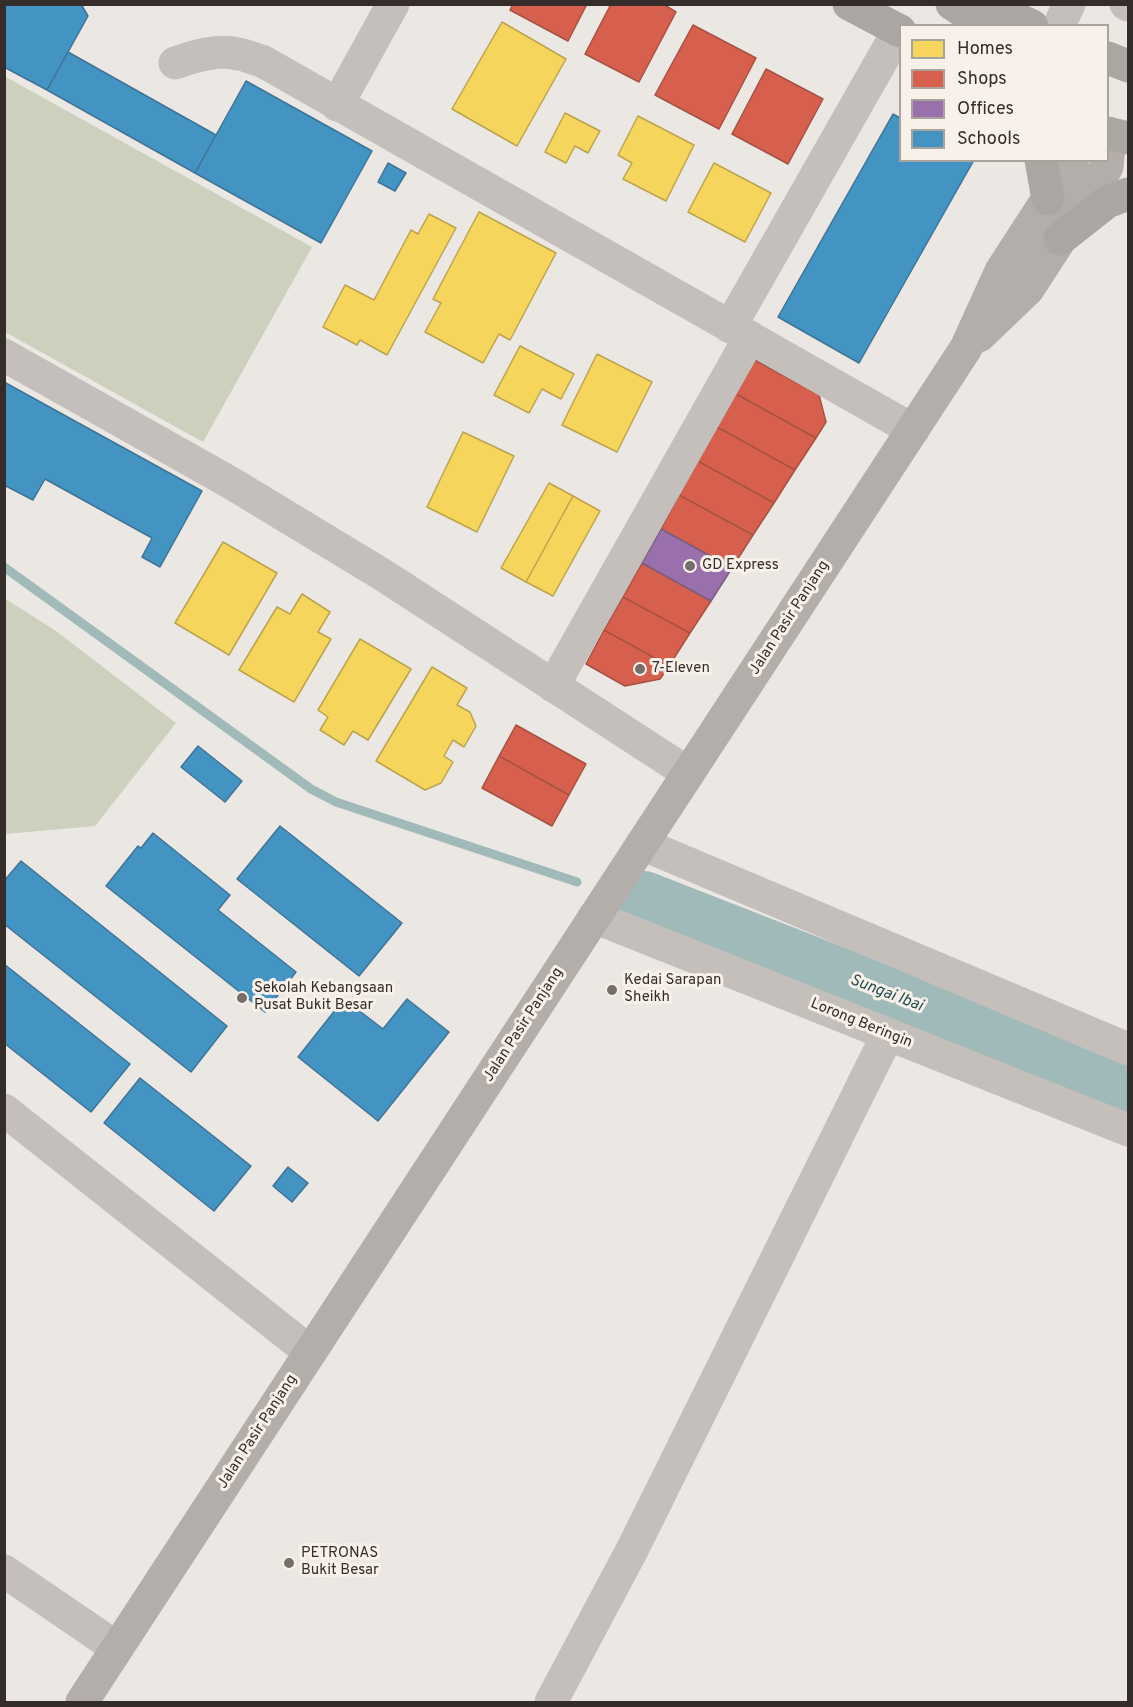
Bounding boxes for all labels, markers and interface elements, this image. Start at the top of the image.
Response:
legend [899,24,1109,162]
text: Homes [957,38,1013,61]
text: Shops [957,68,1007,91]
text: Offices [957,98,1014,121]
text: Schools [957,128,1020,151]
place label: GD Express [702,557,779,575]
street label: Jalan Pasir Panjang [746,558,834,678]
marker: GD Express [683,559,697,573]
place label: 7-Eleven [652,660,710,678]
marker: 7-Eleven [633,662,647,676]
street label: Jalan Pasir Panjang [480,965,568,1085]
water label: Sungai Ibai [847,971,925,1017]
place label: Kedai Sarapan Sheikh [624,972,721,1007]
place label: Sekolah Kebangsaan Pusat Bukit Besar [254,980,393,1015]
marker: Kedai Sarapan Sheikh [605,983,619,997]
marker: Sekolah Kebangsaan Pusat Bukit Besar [235,991,249,1005]
street label: Lorong Beringin [807,995,915,1053]
street label: Jalan Pasir Panjang [214,1372,302,1492]
place label: PETRONAS Bukit Besar [301,1545,379,1580]
marker: PETRONAS Bukit Besar [282,1556,296,1570]

